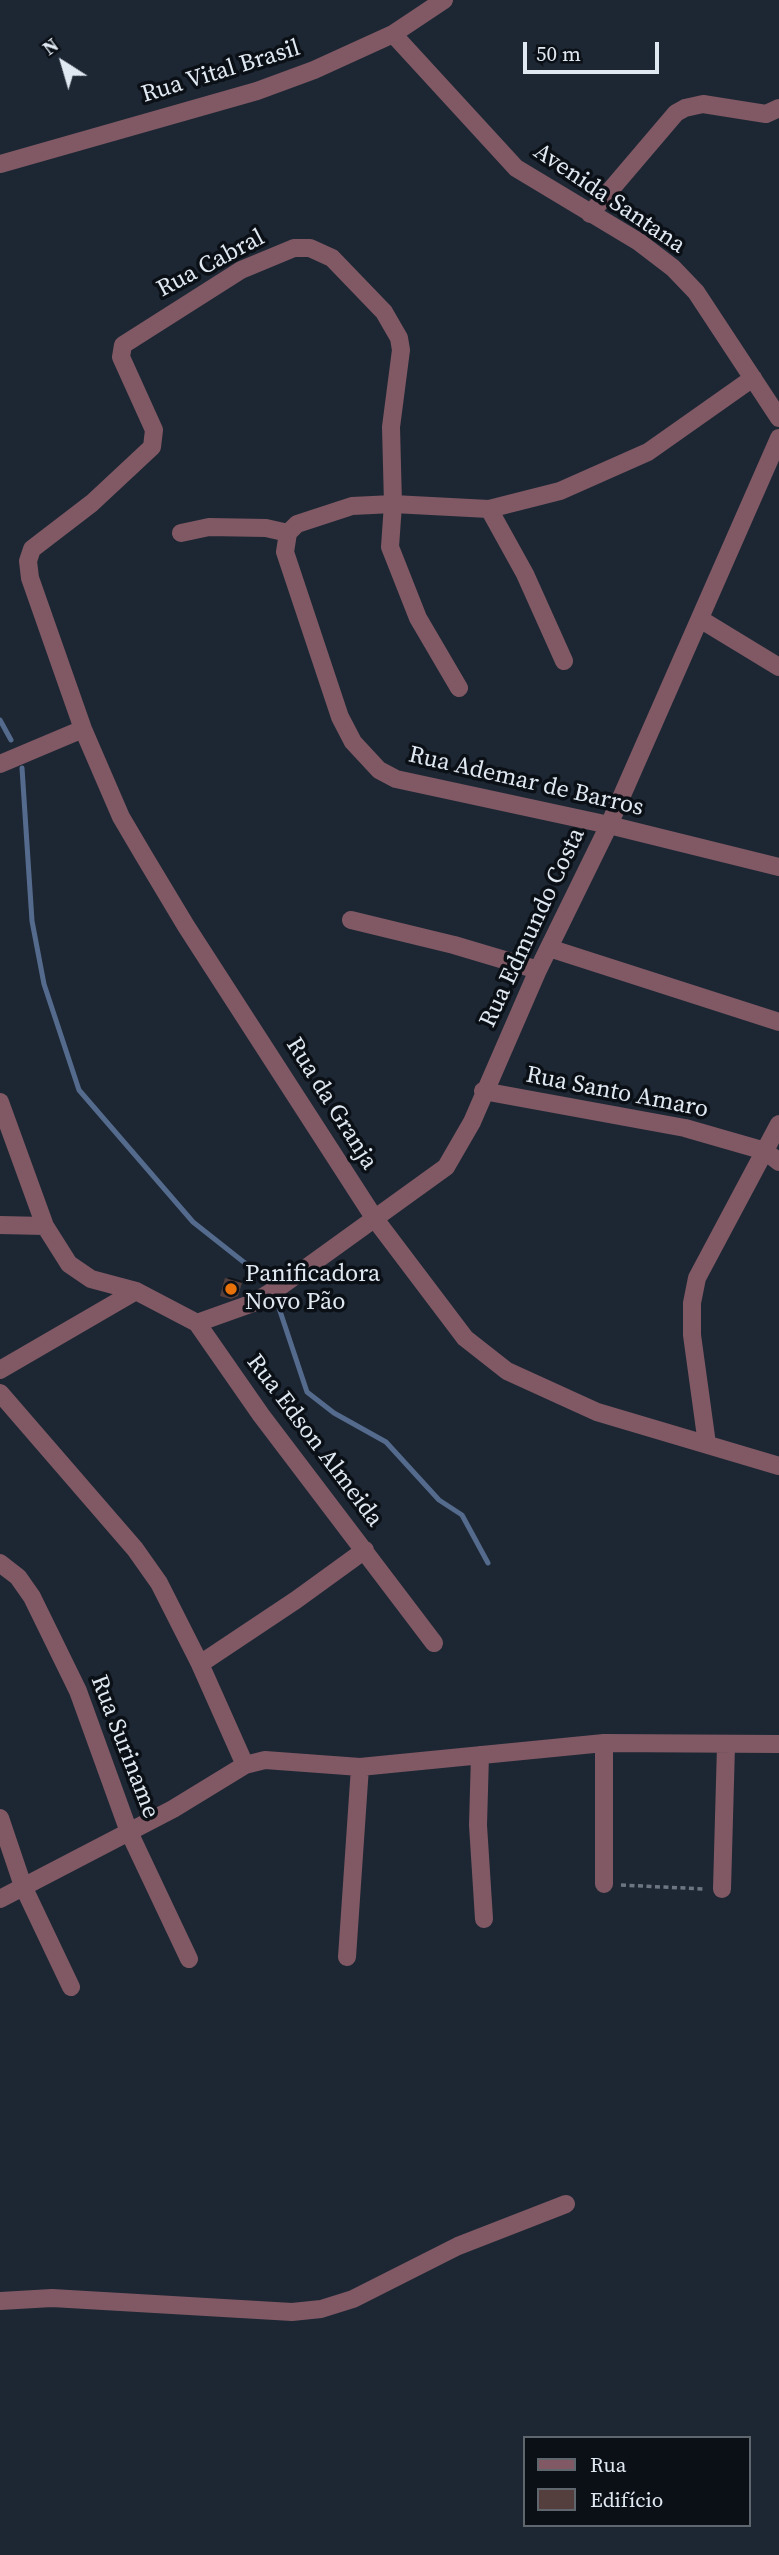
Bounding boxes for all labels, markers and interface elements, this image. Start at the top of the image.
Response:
north arrow [28,28,98,98]
scale bar [527,28,664,72]
text: N [37,32,64,61]
street label: Rua Vital Brasil [138,34,304,110]
text: 50 m [536,39,581,68]
street label: Avenida Santana [528,138,690,260]
street label: Rua Cabral [152,224,270,304]
street label: Rua Ademar de Barros [406,741,646,823]
street label: Rua Edmundo Costa [474,824,592,1032]
street label: Rua da Granja [279,1033,383,1175]
street label: Rua Santo Amaro [523,1061,711,1125]
place label: Panificadora Novo Pão [245,1261,380,1317]
marker: Panificadora Novo Pão [223,1281,239,1297]
street label: Rua Edson Almeida [240,1349,388,1533]
street label: Rua Suriname [83,1671,165,1823]
legend [524,2436,751,2527]
text: Rua [590,2450,626,2479]
text: Edifício [590,2485,663,2514]

